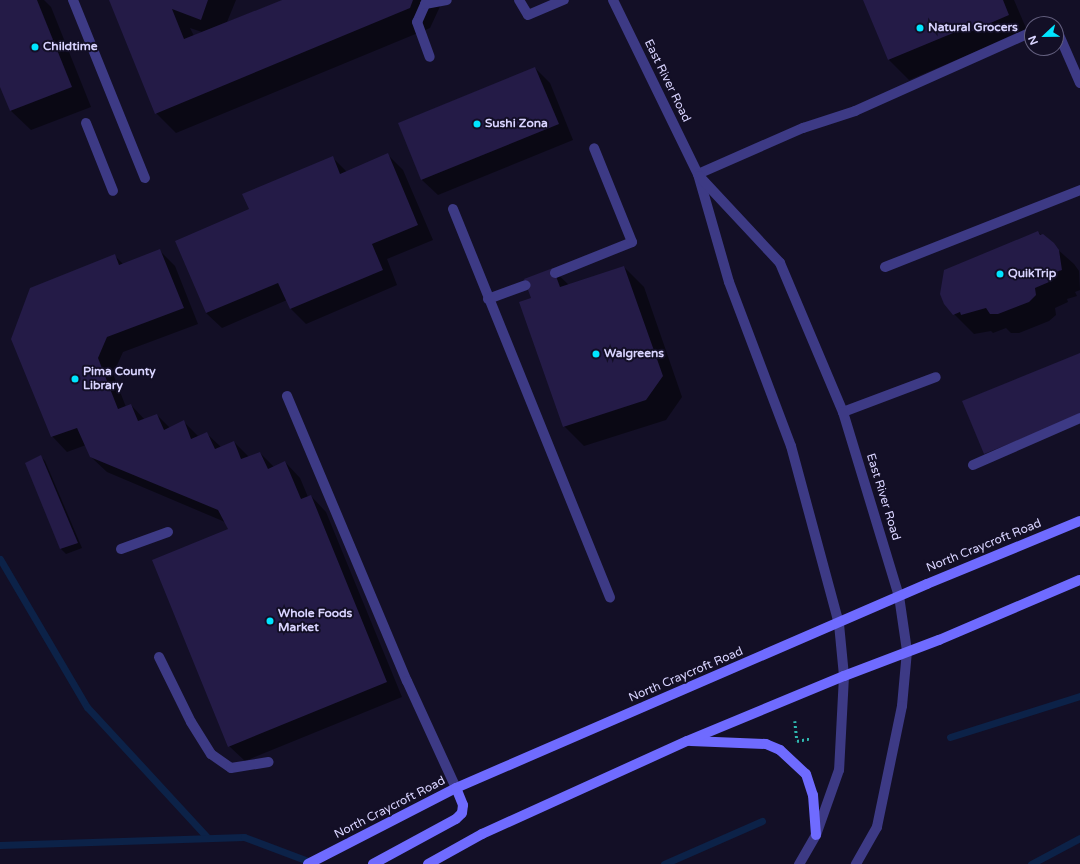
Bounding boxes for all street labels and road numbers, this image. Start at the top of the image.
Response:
street label: East River Road [641,37,693,125]
street label: East River Road [863,452,903,542]
street label: North Craycroft Road [924,516,1044,576]
street label: North Craycroft Road [627,644,745,706]
street label: North Craycroft Road [332,774,448,842]

